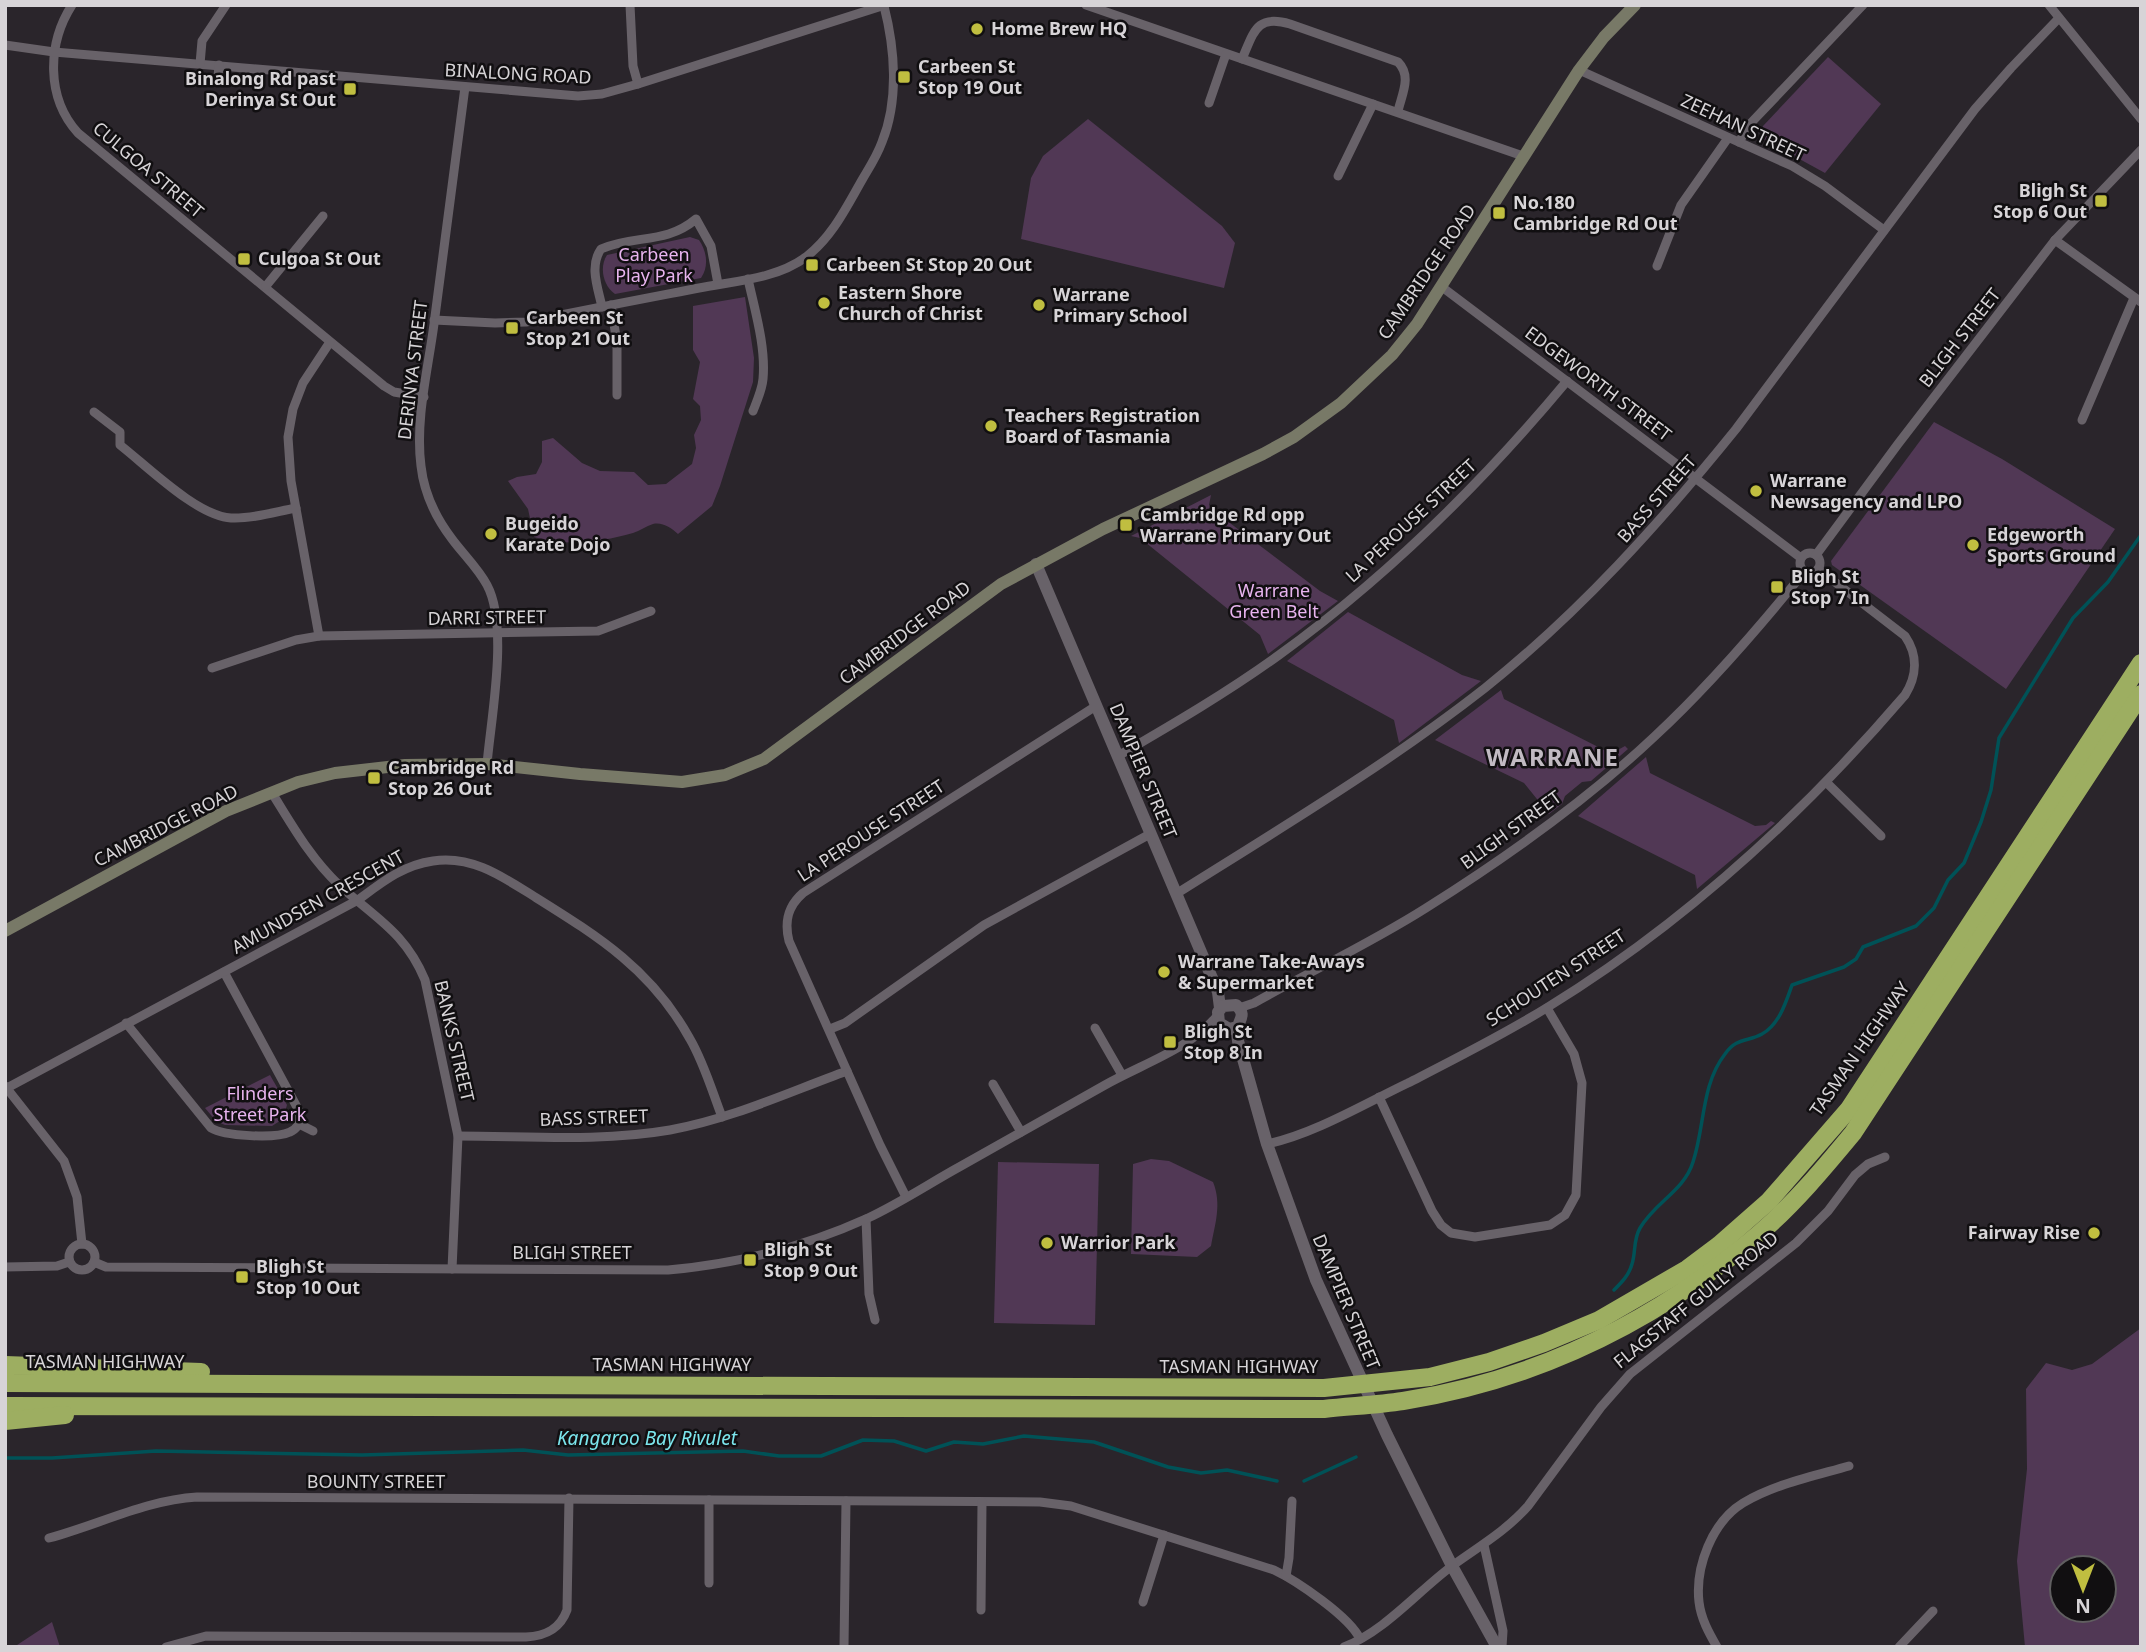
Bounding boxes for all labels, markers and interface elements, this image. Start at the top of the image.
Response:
place label: Home Brew HQ [991,16,1127,40]
marker: Home Brew HQ [969,21,985,37]
place label: Carbeen St Stop 19 Out [918,54,1022,99]
street label: BINALONG ROAD [444,57,592,89]
place label: Binalong Rd past Derinya St Out [185,66,336,111]
marker: Carbeen St Stop 19 Out [896,69,912,85]
marker: Binalong Rd past Derinya St Out [342,81,358,97]
street label: ZEEHAN STREET [1677,88,1809,166]
street label: CULGOA STREET [88,116,209,223]
place label: Bligh St Stop 6 Out [1993,178,2087,223]
place label: No.180 Cambridge Rd Out [1513,190,1678,235]
marker: Bligh St Stop 6 Out [2093,193,2109,209]
street label: CAMBRIDGE ROAD [1372,199,1480,344]
marker: No.180 Cambridge Rd Out [1491,205,1507,221]
park label: Carbeen Play Park [615,242,693,287]
place label: Culgoa St Out [258,246,381,270]
marker: Culgoa St Out [236,251,252,267]
place label: Carbeen St Stop 20 Out [826,252,1032,276]
marker: Carbeen St Stop 20 Out [804,257,820,273]
place label: Eastern Shore Church of Christ [838,280,983,325]
place label: Warrane Primary School [1053,282,1188,327]
street label: BLIGH STREET [1913,283,2005,392]
marker: Eastern Shore Church of Christ [816,295,832,311]
marker: Warrane Primary School [1031,297,1047,313]
street label: DERINYA STREET [392,299,432,441]
place label: Carbeen St Stop 21 Out [526,305,630,350]
marker: Carbeen St Stop 21 Out [504,320,520,336]
street label: EDGEWORTH STREET [1521,320,1677,446]
place label: Teachers Registration Board of Tasmania [1005,403,1200,448]
marker: Teachers Registration Board of Tasmania [983,418,999,434]
street label: BASS STREET [1612,449,1701,547]
street label: LA PEROUSE STREET [1340,453,1481,587]
place label: Warrane Newsagency and LPO [1770,468,1962,513]
marker: Warrane Newsagency and LPO [1748,483,1764,499]
place label: Cambridge Rd opp Warrane Primary Out [1140,502,1331,547]
place label: Bugeido Karate Dojo [505,511,610,556]
marker: Cambridge Rd opp Warrane Primary Out [1118,517,1134,533]
place label: Edgeworth Sports Ground [1987,522,2116,567]
marker: Bugeido Karate Dojo [483,526,499,542]
marker: Edgeworth Sports Ground [1965,537,1981,553]
place label: Bligh St Stop 7 In [1791,564,1870,609]
street label: CAMBRIDGE ROAD [834,575,975,690]
park label: Warrane Green Belt [1229,578,1319,623]
marker: Bligh St Stop 7 In [1769,579,1785,595]
street label: DARRI STREET [427,604,546,630]
street label: DAMPIER STREET [1105,699,1183,842]
district label: WARRANE [1486,740,1620,773]
place label: Cambridge Rd Stop 26 Out [388,755,514,800]
marker: Cambridge Rd Stop 26 Out [366,770,382,786]
street label: LA PEROUSE STREET [792,774,949,887]
street label: CAMBRIDGE ROAD [89,778,242,872]
street label: BLIGH STREET [1455,784,1566,874]
street label: AMUNDSEN CRESCENT [227,844,408,959]
street label: SCHOUTEN STREET [1481,923,1630,1031]
place label: Warrane Take-Aways & Supermarket [1178,949,1365,994]
marker: Warrane Take-Aways & Supermarket [1156,964,1172,980]
street label: TASMAN HIGHWAY [1804,976,1915,1120]
street label: BANKS STREET [429,978,481,1104]
place label: Bligh St Stop 8 In [1184,1019,1263,1064]
marker: Bligh St Stop 8 In [1162,1034,1178,1050]
park label: Flinders Street Park [214,1081,307,1126]
street label: BASS STREET [539,1103,649,1131]
place label: Fairway Rise [1968,1220,2080,1244]
street label: FLAGSTAFF GULLY ROAD [1608,1225,1783,1373]
marker: Fairway Rise [2086,1225,2102,1241]
place label: Warrior Park [1061,1230,1176,1254]
street label: DAMPIER STREET [1308,1230,1386,1373]
marker: Warrior Park [1039,1235,1055,1251]
place label: Bligh St Stop 9 Out [764,1237,858,1282]
street label: BLIGH STREET [512,1240,632,1264]
marker: Bligh St Stop 9 Out [742,1252,758,1268]
place label: Bligh St Stop 10 Out [256,1254,360,1299]
marker: Bligh St Stop 10 Out [234,1269,250,1285]
street label: TASMAN HIGHWAY [26,1349,185,1373]
street label: TASMAN HIGHWAY [593,1352,752,1376]
street label: TASMAN HIGHWAY [1160,1354,1319,1378]
water label: Kangaroo Bay Rivulet [557,1425,738,1451]
street label: BOUNTY STREET [307,1469,445,1493]
north arrow [2048,1554,2118,1624]
text: N [2075,1593,2091,1619]

